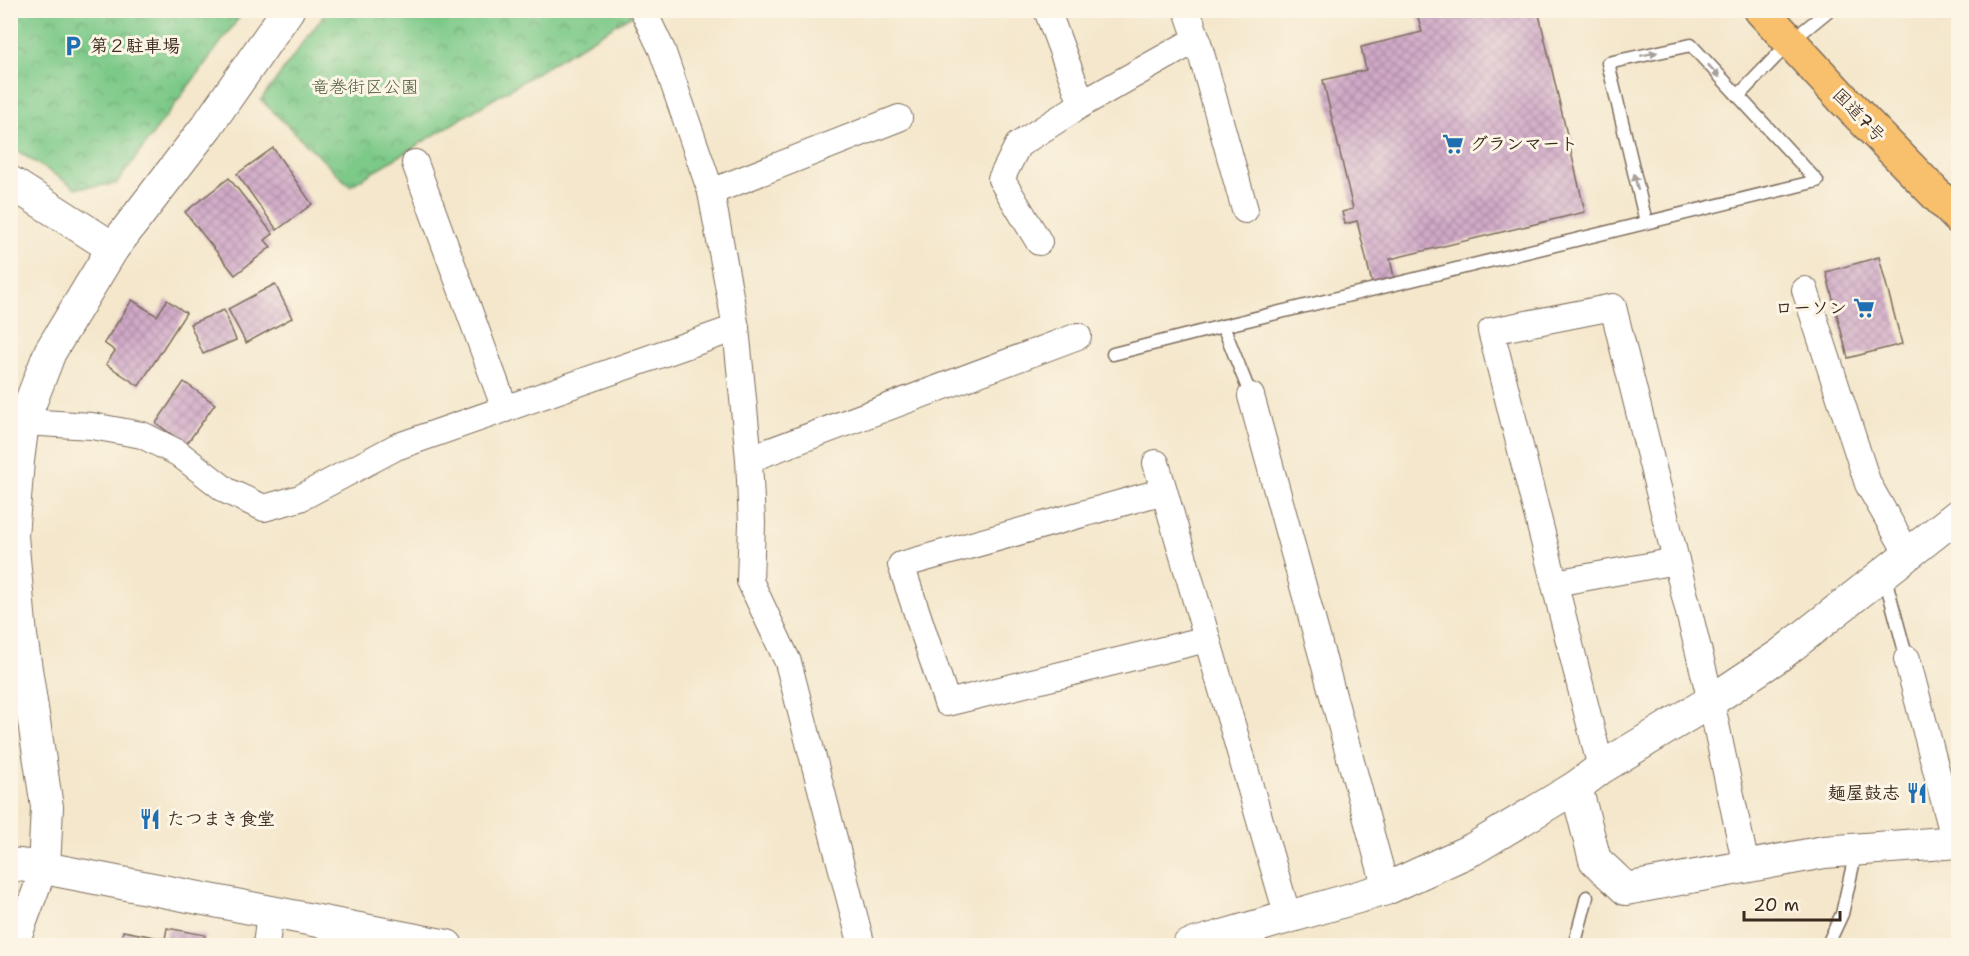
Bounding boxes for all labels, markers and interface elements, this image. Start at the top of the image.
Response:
parking icon: 第２駐車場 [61,34,85,58]
place label: 第２駐車場 [90,34,180,58]
one-way arrow [1640,49,1659,58]
one-way arrow [1707,64,1721,78]
park label: 竜巻街区公園 [311,75,419,99]
street label: 国道7号 [1827,83,1891,147]
supermarket icon: グランマート [1441,132,1465,156]
place label: グランマート [1470,132,1578,156]
one-way arrow [1631,173,1641,191]
place label: ローソン [1775,296,1847,320]
supermarket icon: ローソン [1852,296,1876,320]
place label: 麺屋鼓志 [1828,781,1900,805]
restaurant icon: 麺屋鼓志 [1905,781,1929,805]
restaurant icon: たつまき食堂 [138,807,162,831]
place label: たつまき食堂 [167,807,275,831]
scale bar [1744,884,1840,922]
text: 20 m [1753,893,1799,917]

